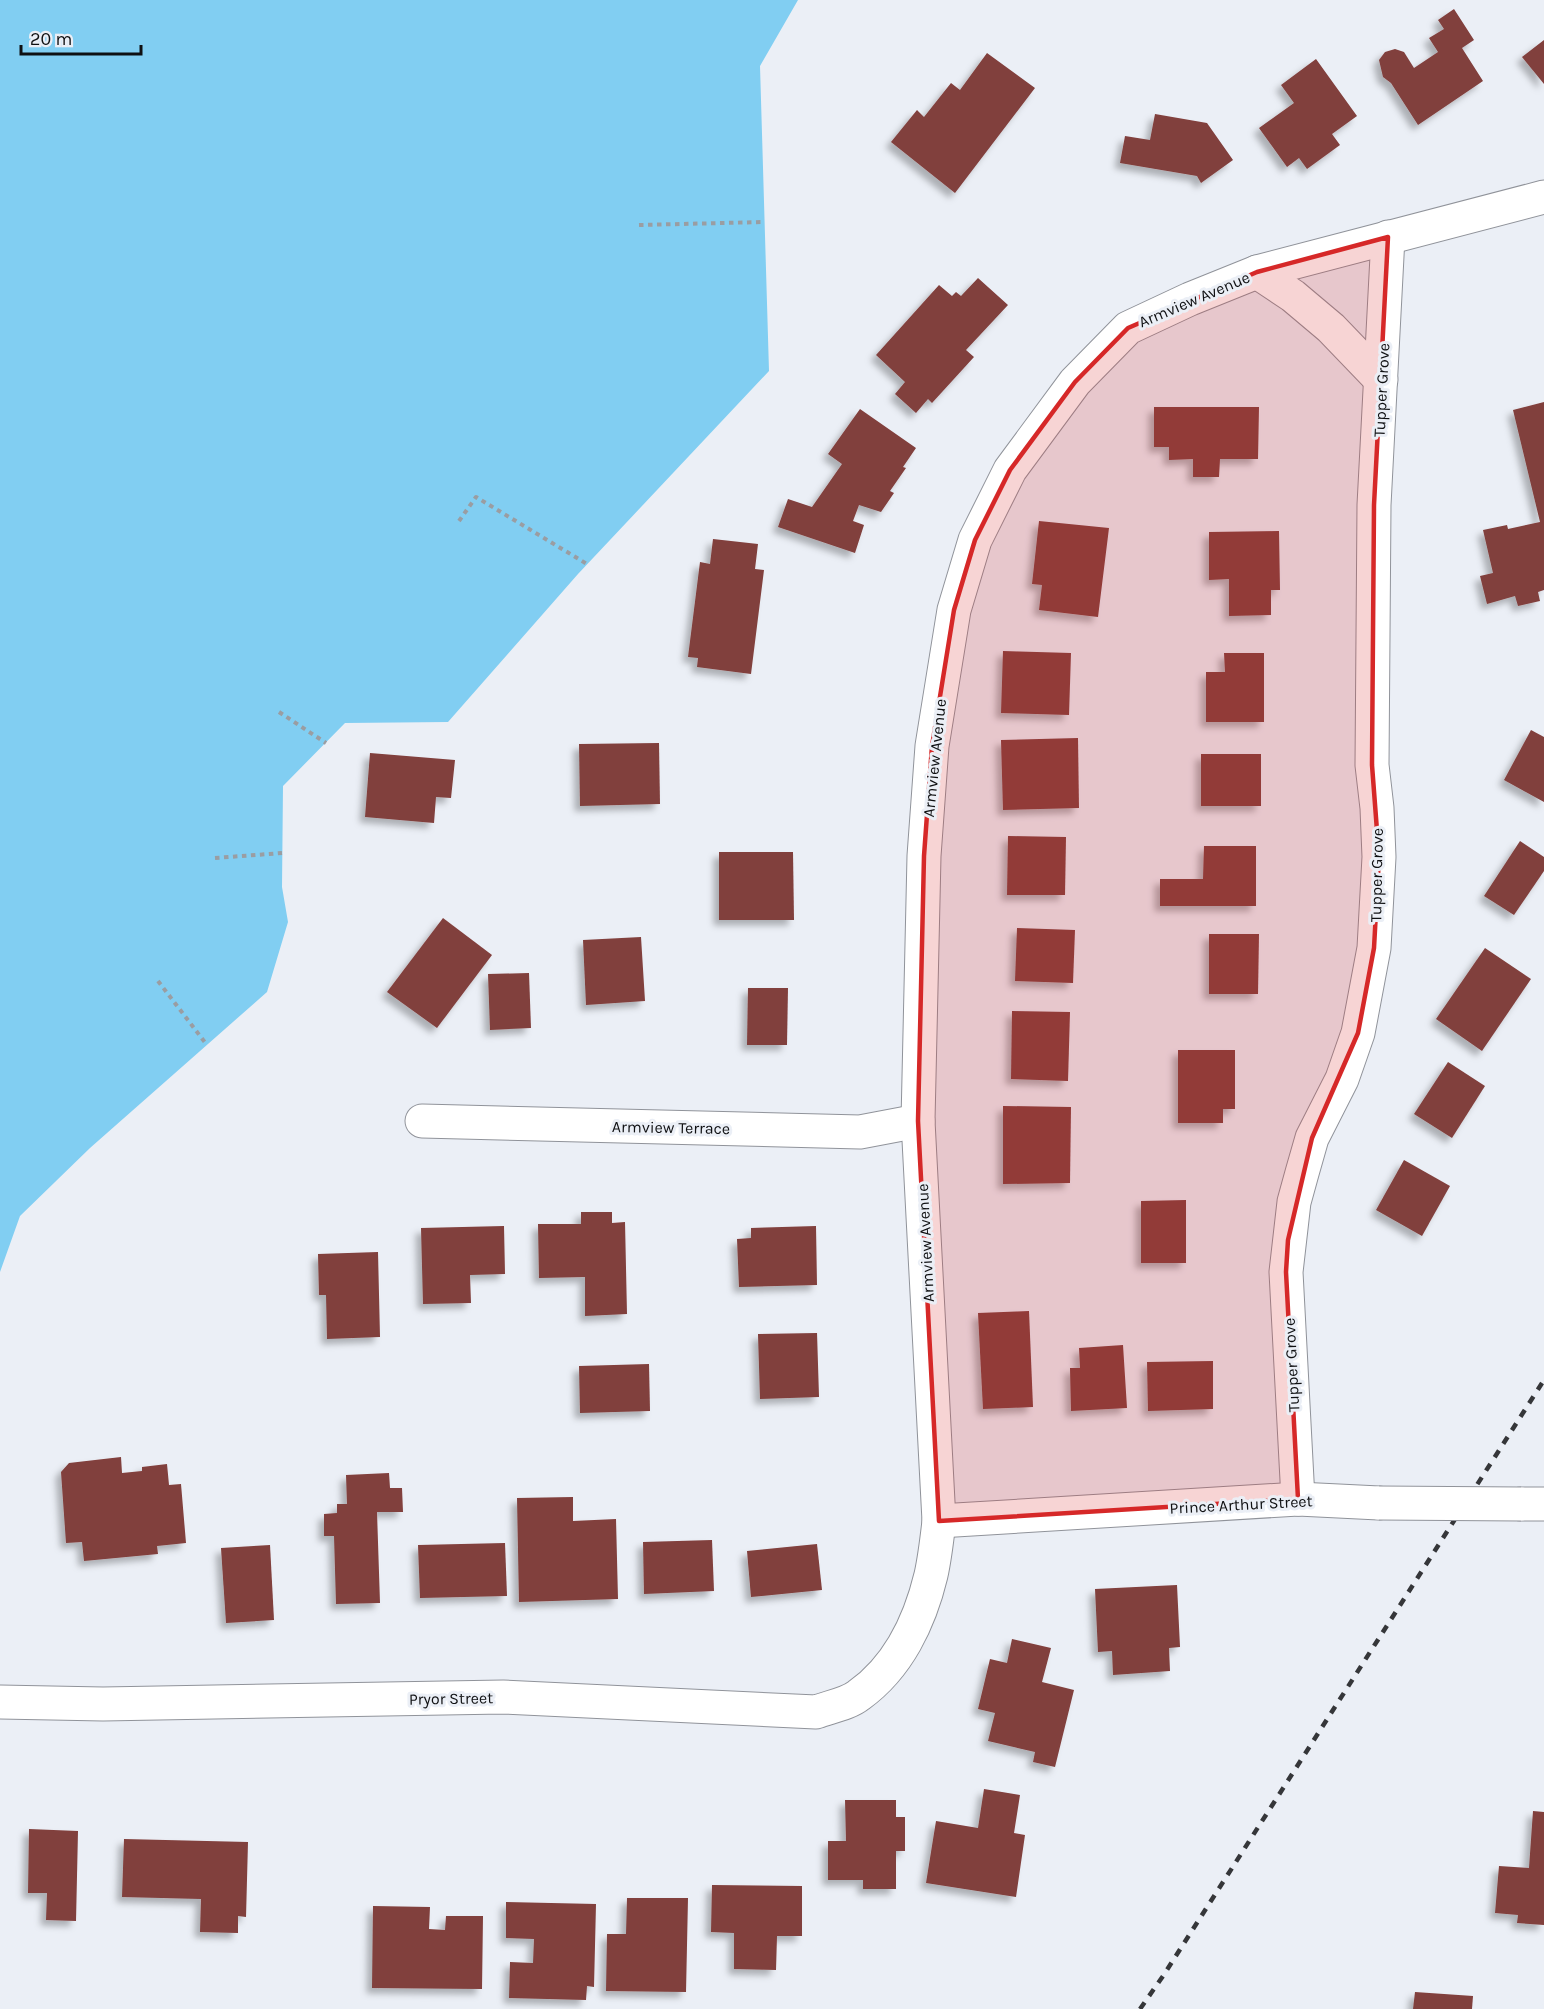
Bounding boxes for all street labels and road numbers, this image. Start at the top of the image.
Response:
street label: Armview Avenue [1136,267,1253,331]
street label: Tupper Grove [1370,342,1393,438]
street label: Armview Avenue [919,698,950,818]
street label: Tupper Grove [1366,828,1387,922]
street label: Armview Terrace [612,1117,730,1138]
street label: Armview Avenue [913,1183,938,1303]
street label: Tupper Grove [1280,1317,1303,1413]
street label: Prince Arthur Street [1169,1491,1313,1518]
street label: Pryor Street [409,1688,493,1709]

